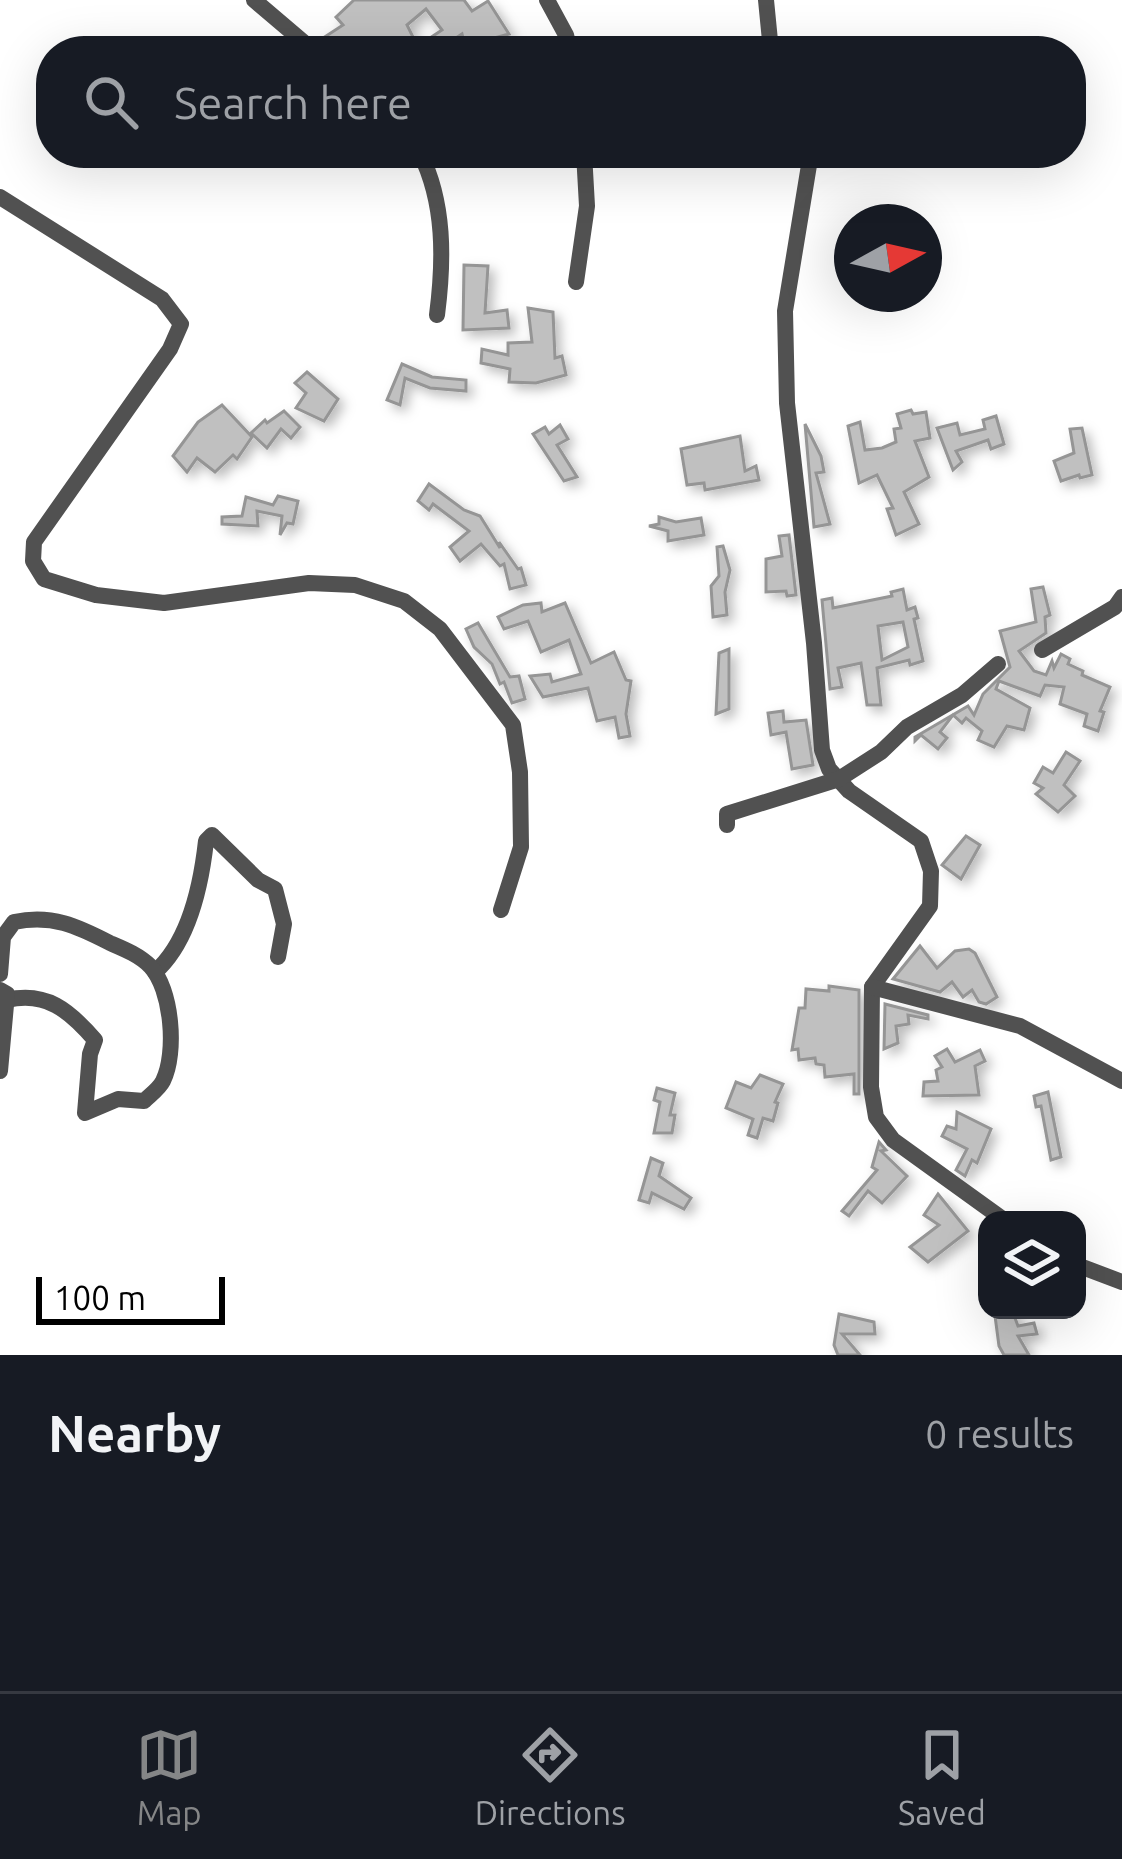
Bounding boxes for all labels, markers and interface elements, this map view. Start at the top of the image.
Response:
search box [36,36,1086,168]
icon: search [78,69,144,135]
text: Search here [174,77,412,128]
north arrow [834,204,942,312]
map controls [978,1211,1086,1319]
button: layers [978,1211,1086,1319]
scale bar [36,1271,225,1324]
text: 100 m [54,1279,146,1316]
text: Nearby [48,1404,221,1462]
text: 0 results [925,1412,1074,1455]
tab: Map [136,1722,202,1831]
tab: Directions [475,1722,625,1831]
tab: Saved [898,1722,986,1831]

